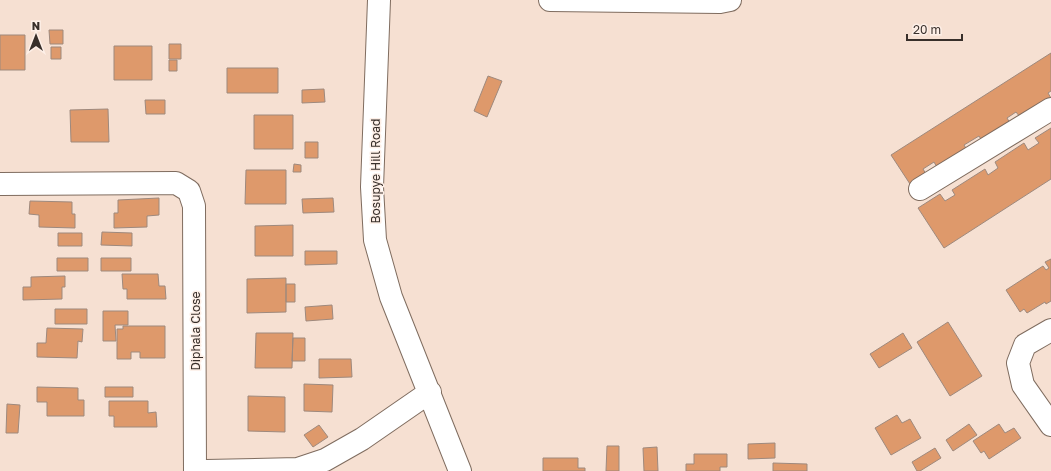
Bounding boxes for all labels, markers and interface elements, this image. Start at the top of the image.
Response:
north arrow [16,16,56,56]
scale bar [907,16,962,42]
text: N [32,19,40,32]
text: 20 m [913,22,941,37]
street label: Bosupye Hill Road [368,119,383,223]
street label: Diphala Close [188,291,203,371]

